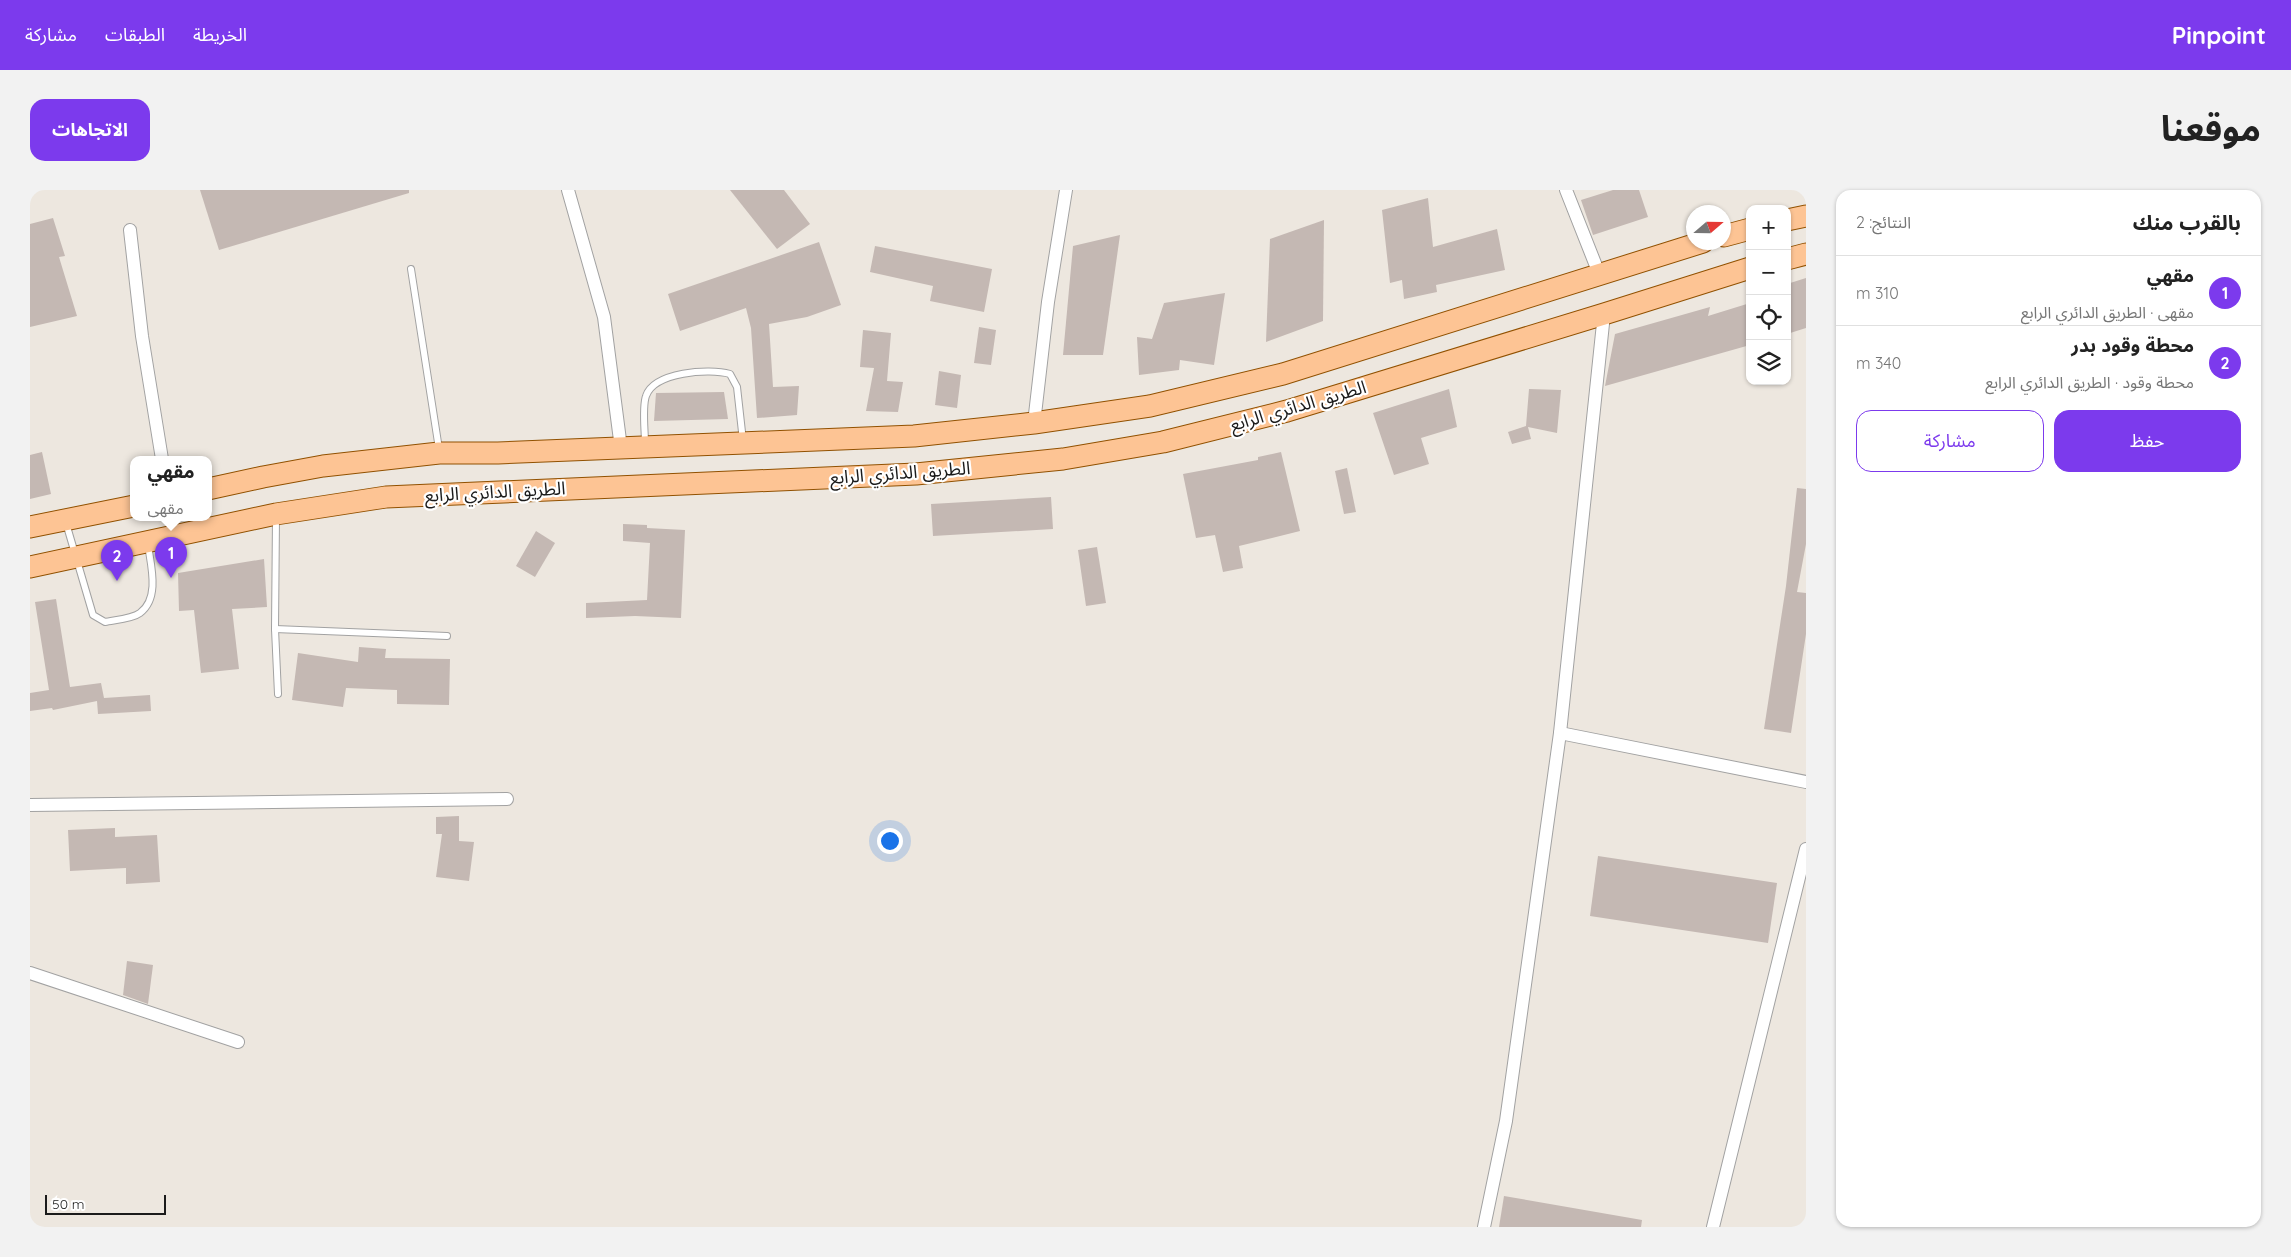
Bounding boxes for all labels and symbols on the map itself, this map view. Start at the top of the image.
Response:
north arrow [1686,205,1731,250]
street label: الطريق الدائري الرابع [1227,375,1370,439]
street label: الطريق الدائري الرابع [829,456,971,492]
street label: الطريق الدائري الرابع [424,476,566,510]
pin: 1 [155,537,187,578]
pin: 2 [101,540,133,581]
your location [877,828,903,854]
scale bar [45,1192,166,1215]

